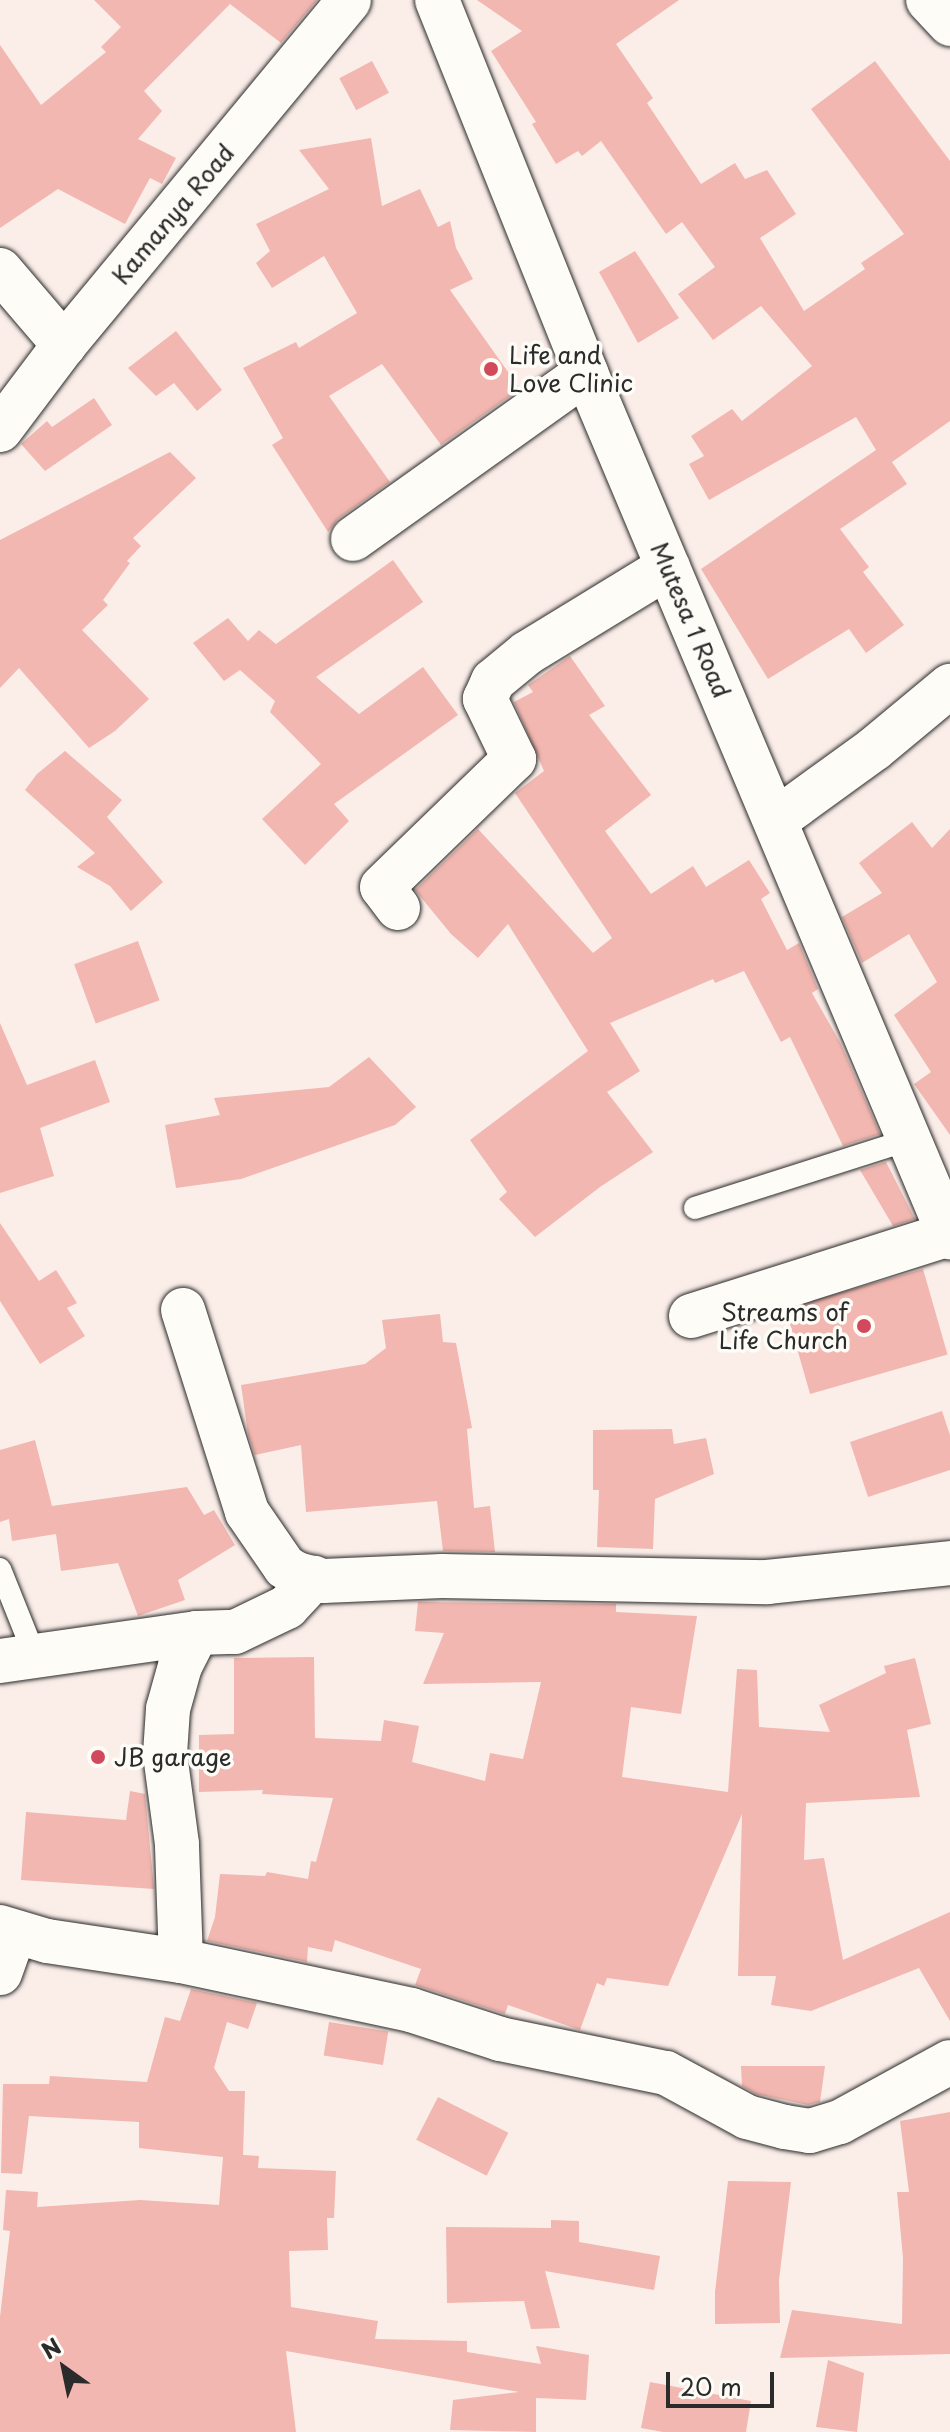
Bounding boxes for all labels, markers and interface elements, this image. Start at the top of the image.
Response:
street label: Kamanya Road [106,138,240,290]
place label: Life and Love Clinic [509,341,633,397]
marker: Life and Love Clinic [480,358,502,380]
street label: Mutesa 1 Road [645,537,737,703]
place label: Streams of Life Church [716,1298,848,1354]
marker: Streams of Life Church [855,1317,873,1335]
place label: JB garage [114,1743,232,1771]
marker: JB garage [89,1748,107,1766]
north arrow [24,2328,104,2408]
text: N [34,2329,67,2366]
scale bar [670,2356,778,2406]
text: 20 m [680,2368,742,2404]

